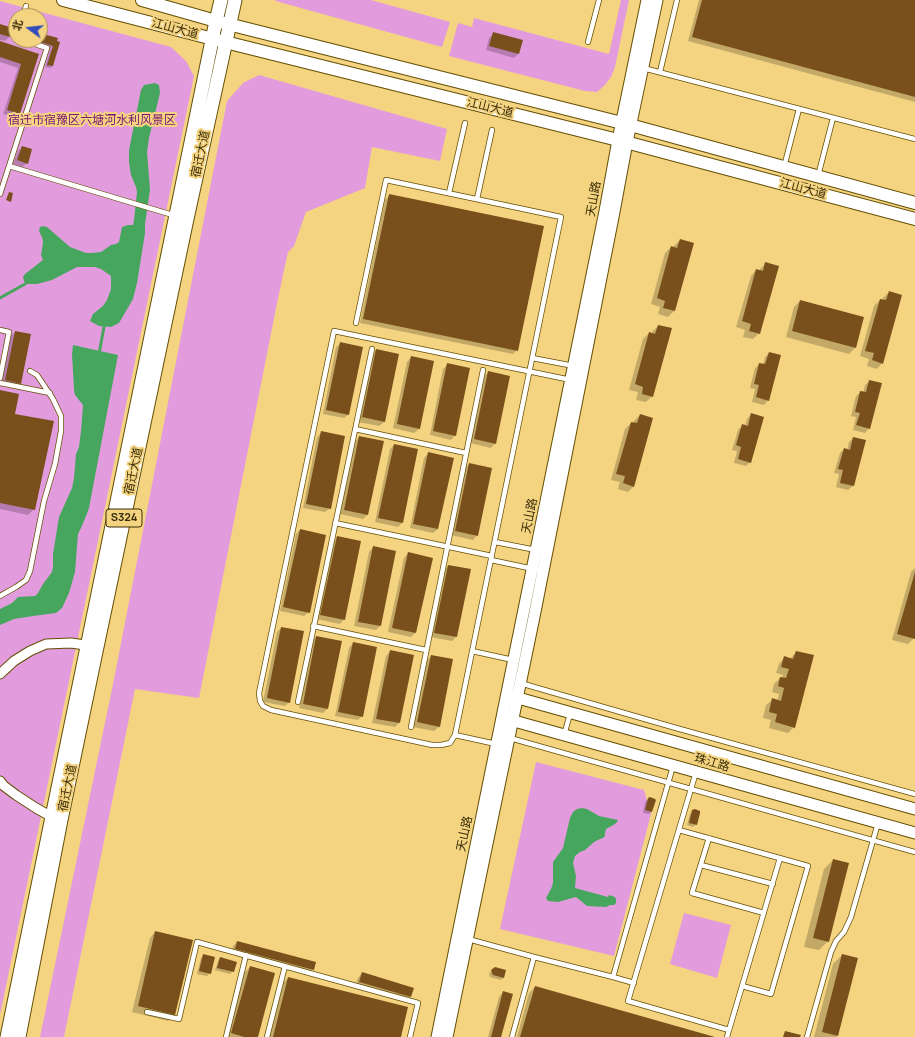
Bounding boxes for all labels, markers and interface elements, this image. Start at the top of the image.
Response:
north arrow [8,8,48,48]
street label: 江山大道 [150,16,200,42]
text: 北 [8,18,26,32]
street label: 江山大道 [465,95,515,121]
park label: 宿迁市宿豫区六塘河水利风景区 [8,114,176,128]
street label: 宿迁大道 [189,129,213,179]
street label: 江山大道 [778,176,828,202]
street label: 天山路 [584,180,604,218]
street label: 宿迁大道 [122,446,146,496]
street label: 天山路 [519,497,541,535]
road number: S324 [106,509,142,527]
street label: 珠江路 [693,751,731,775]
street label: 宿迁大道 [56,763,80,813]
street label: 天山路 [454,815,476,853]

